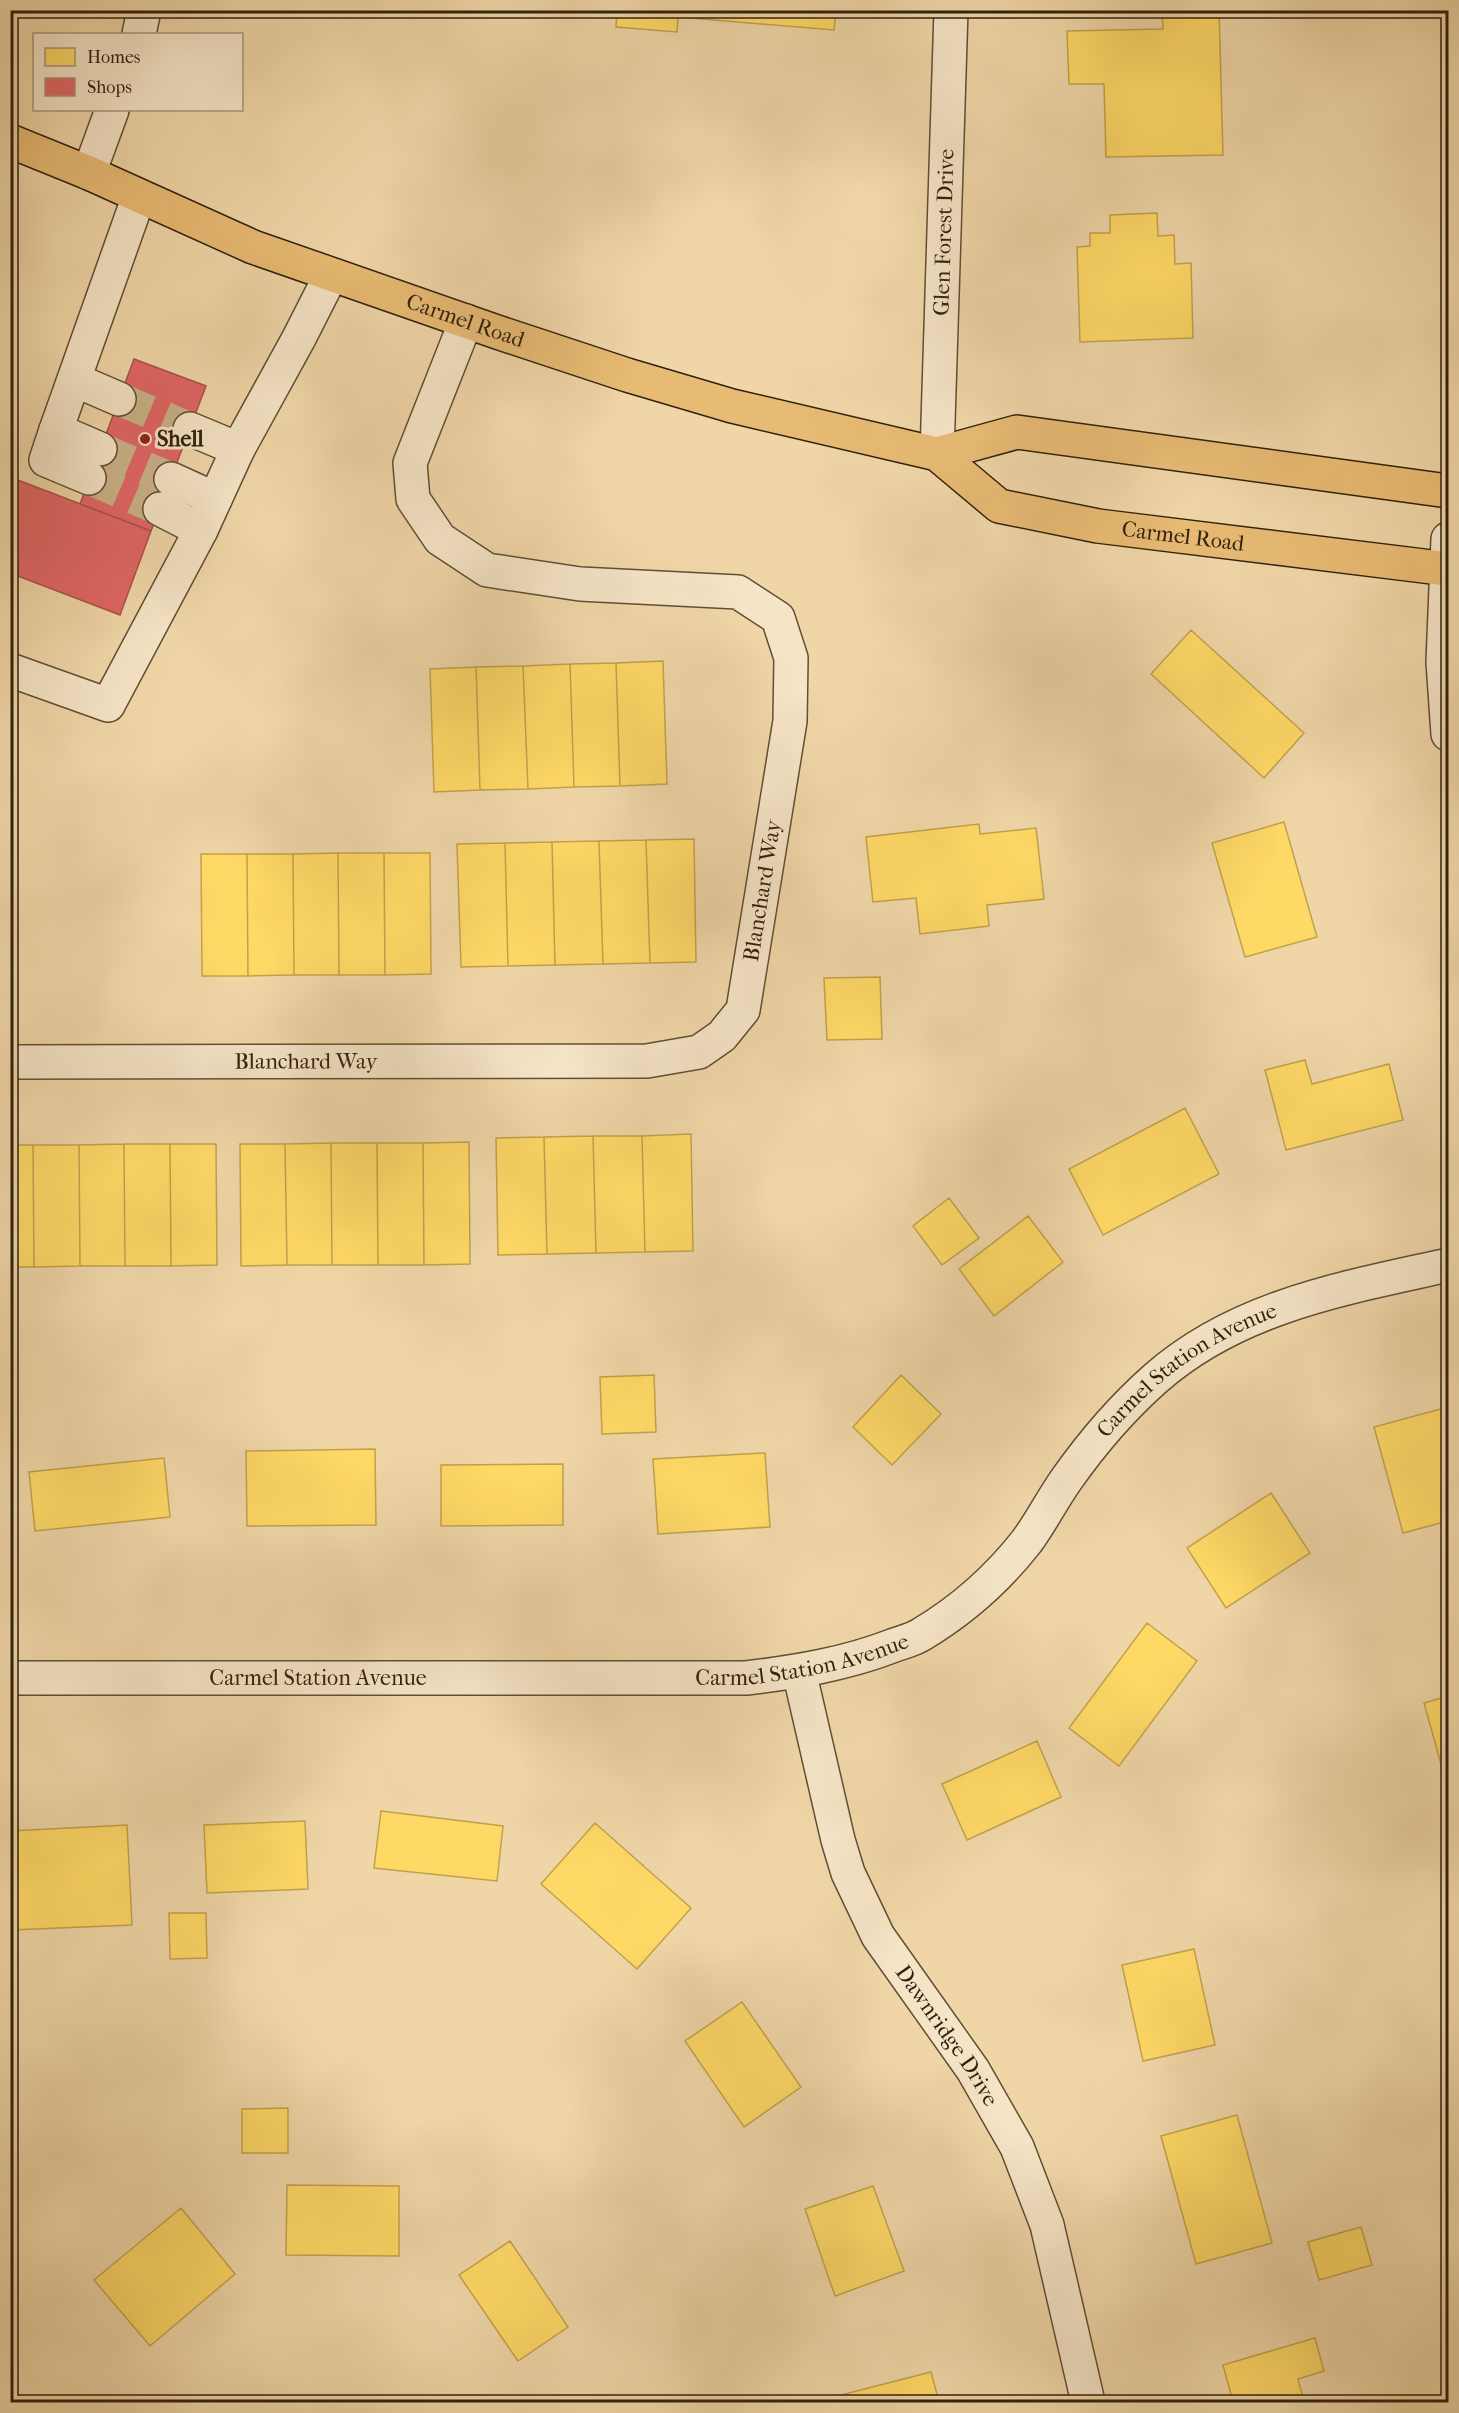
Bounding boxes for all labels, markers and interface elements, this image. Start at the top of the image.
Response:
legend [33,33,243,111]
text: Homes [87,47,141,68]
text: Shops [87,77,132,98]
street label: Glen Forest Drive [928,148,960,316]
street label: Carmel Road [403,288,529,353]
place label: Shell [157,426,204,452]
marker: Shell [138,432,152,446]
street label: Carmel Road [1120,516,1247,557]
street label: Blanchard Way [738,817,787,963]
street label: Blanchard Way [235,1048,379,1075]
street label: Carmel Station Avenue [1091,1297,1280,1443]
street label: Carmel Station Avenue [695,1628,912,1691]
street label: Carmel Station Avenue [209,1665,427,1691]
street label: Dawnridge Drive [890,1960,1004,2111]

